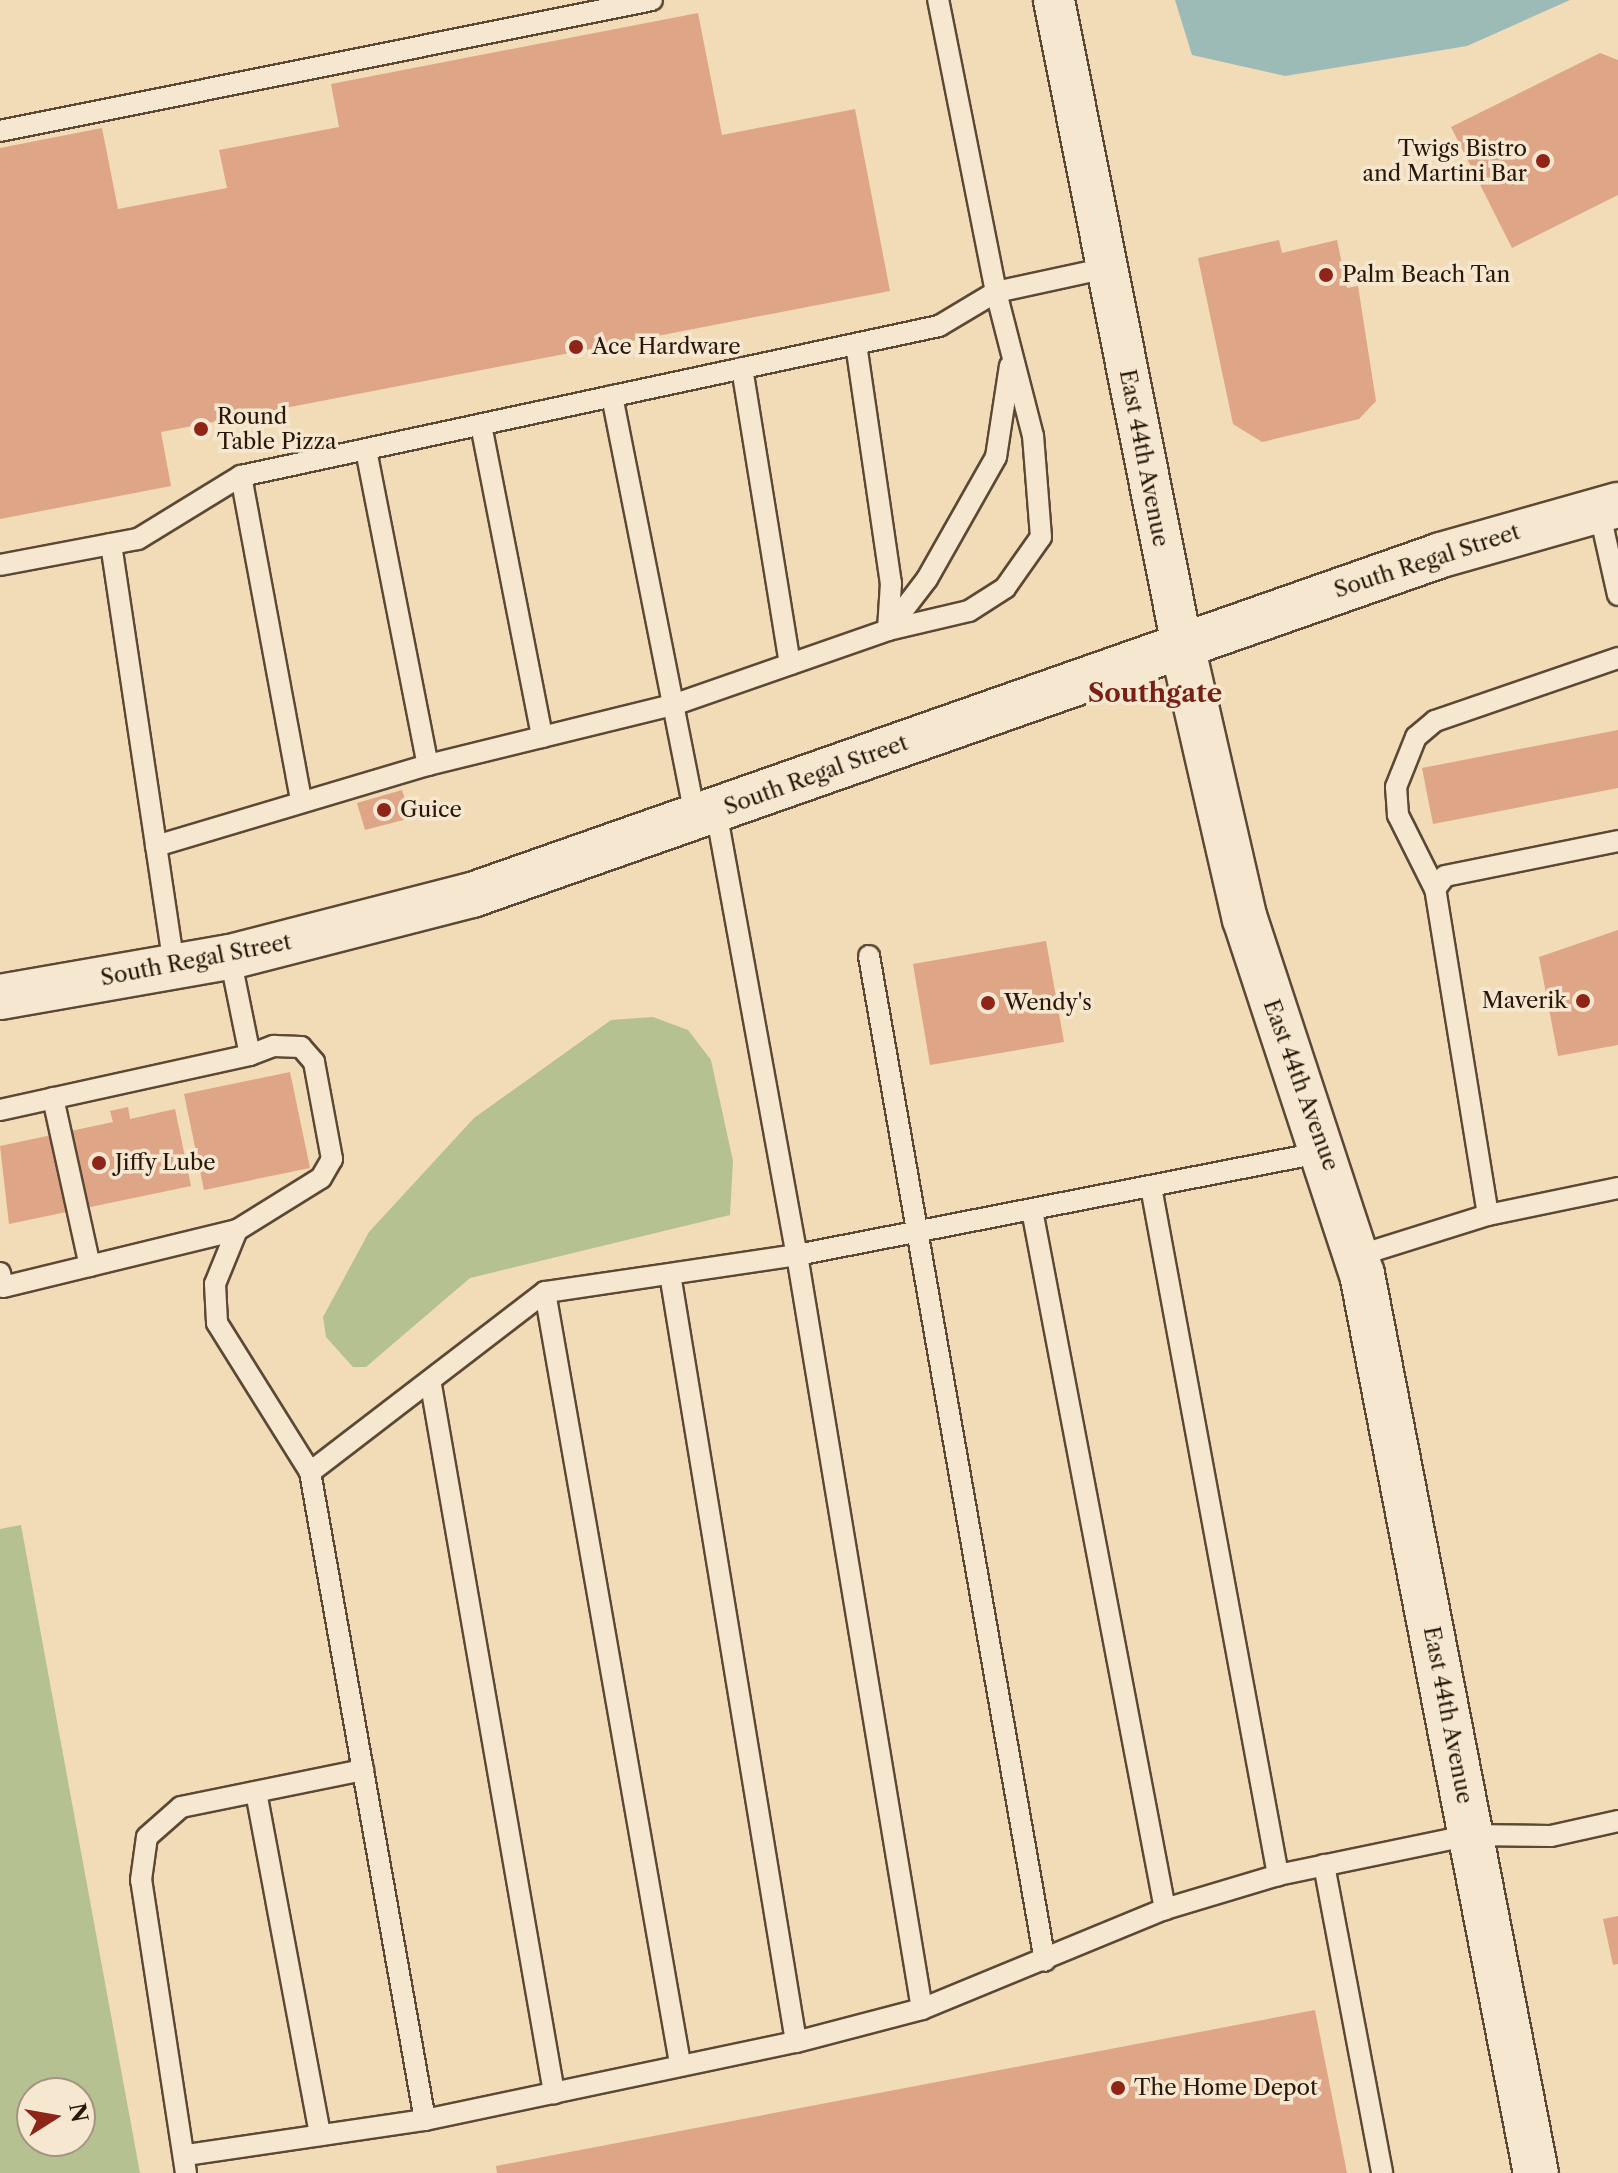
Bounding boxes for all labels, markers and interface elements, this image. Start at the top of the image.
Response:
place label: Twigs Bistro and Martini Bar [1362,135,1527,186]
marker: Twigs Bistro and Martini Bar [1534,152,1552,170]
place label: Palm Beach Tan [1342,262,1511,288]
marker: Palm Beach Tan [1317,266,1335,284]
place label: Ace Hardware [592,334,741,360]
marker: Ace Hardware [567,338,585,356]
street label: East 44th Avenue [1114,367,1174,549]
place label: Round Table Pizza [217,403,336,454]
marker: Round Table Pizza [192,420,210,438]
street label: South Regal Street [1331,519,1523,603]
district label: Southgate [1088,678,1222,710]
street label: South Regal Street [720,729,912,821]
place label: Guice [400,797,462,823]
marker: Guice [375,801,393,819]
street label: South Regal Street [98,929,294,991]
place label: Maverik [1482,988,1567,1014]
place label: Wendy's [1004,990,1092,1016]
marker: Maverik [1574,992,1592,1010]
marker: Wendy's [979,994,997,1012]
street label: East 44th Avenue [1258,995,1344,1175]
place label: Jiffy Lube [115,1150,216,1176]
marker: Jiffy Lube [90,1154,108,1172]
street label: East 44th Avenue [1418,1624,1478,1806]
place label: The Home Depot [1134,2075,1318,2101]
north arrow [16,2077,96,2157]
marker: The Home Depot [1109,2079,1127,2097]
text: N [63,2101,93,2125]

